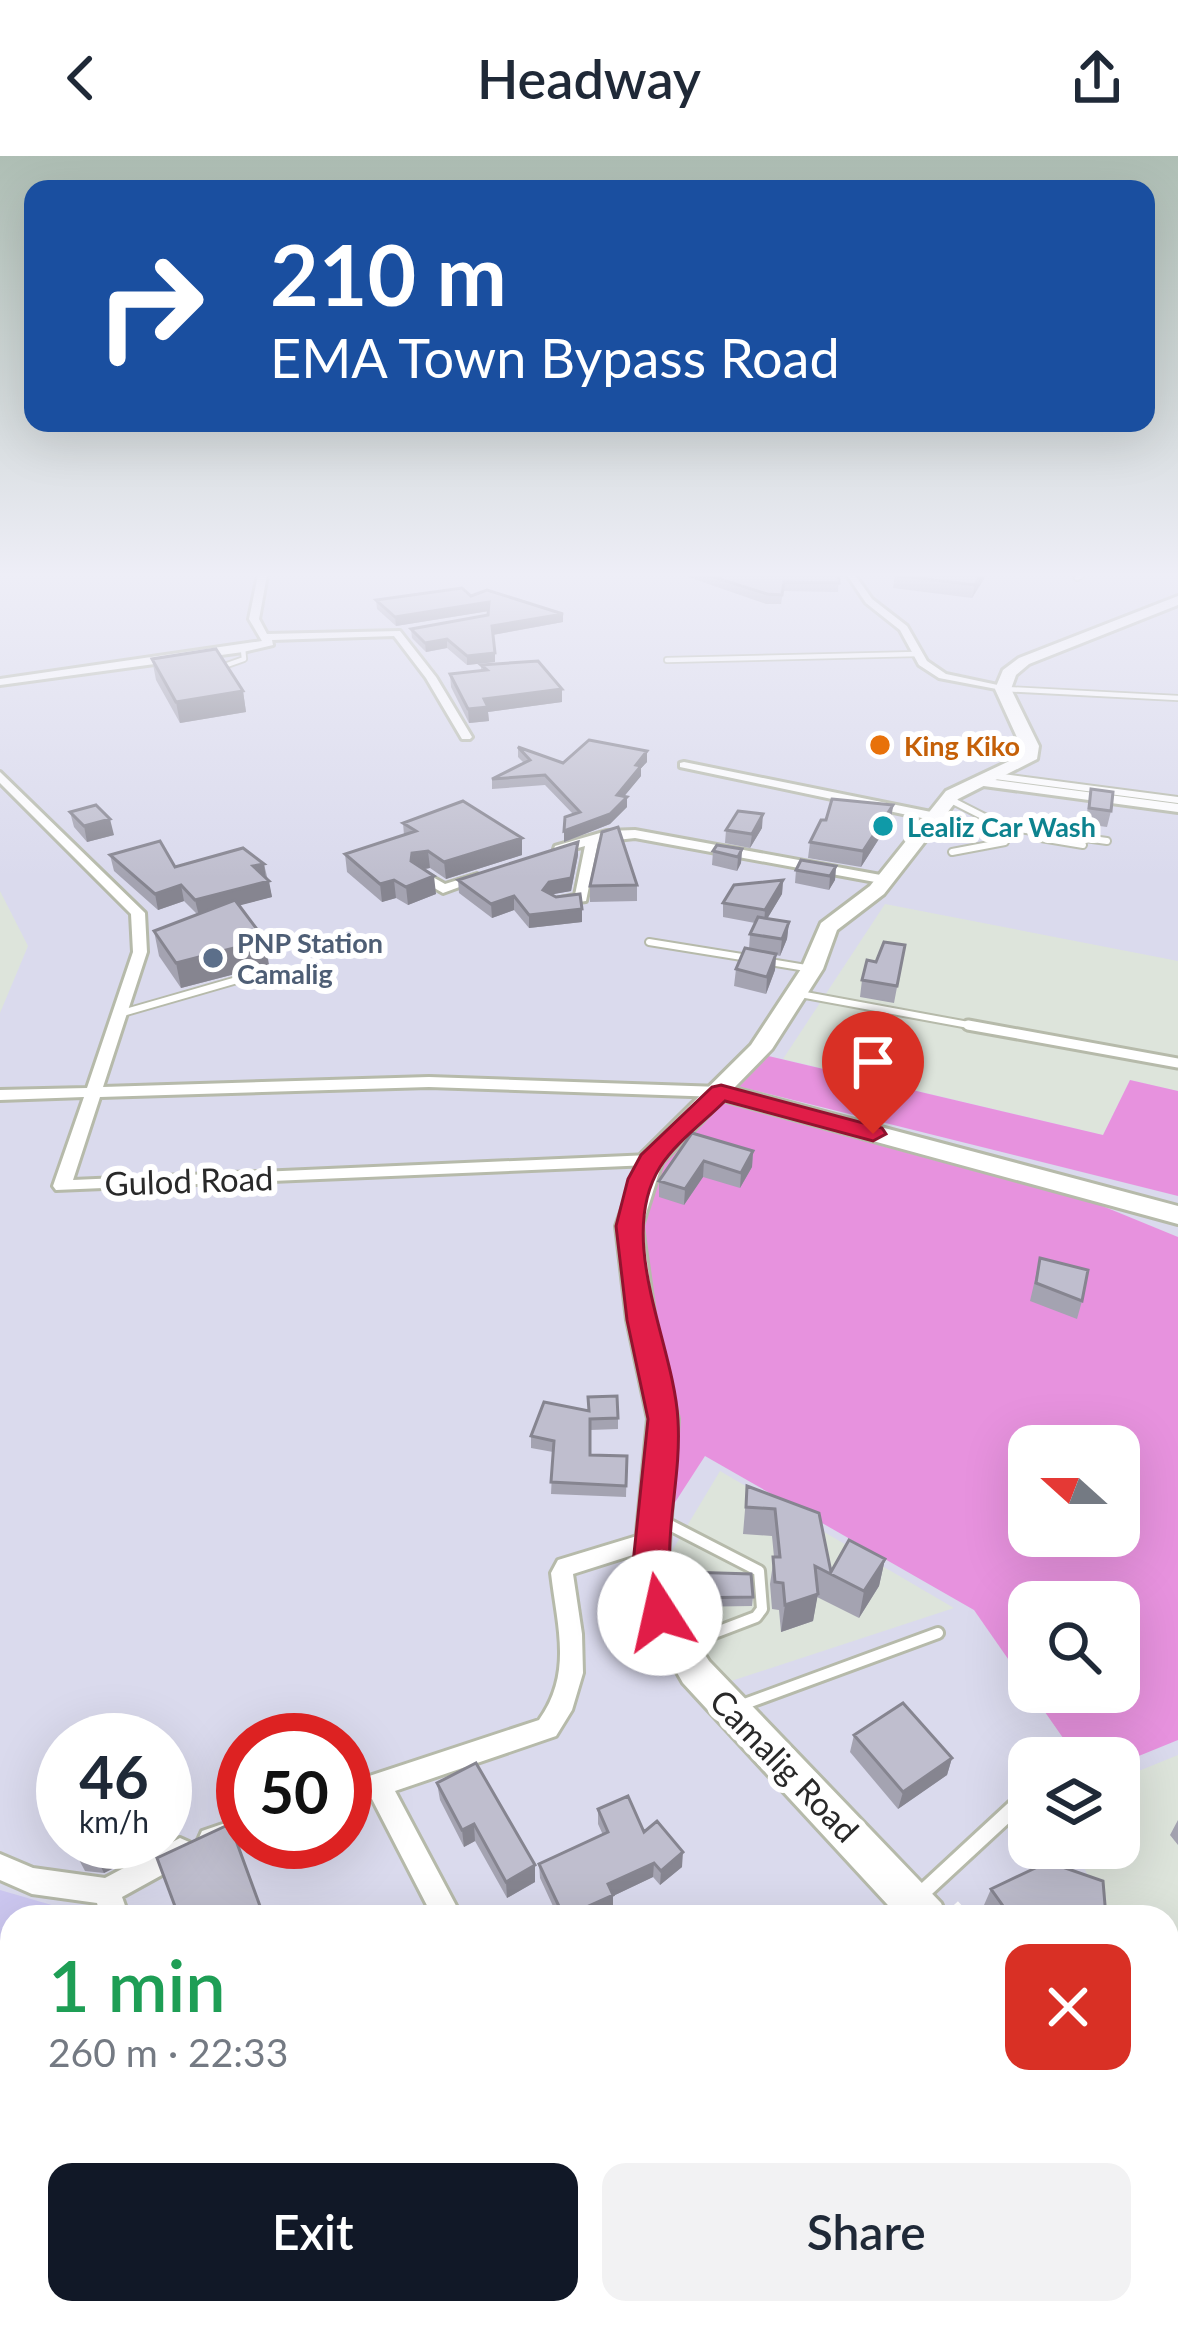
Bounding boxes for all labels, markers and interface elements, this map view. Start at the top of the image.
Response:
icon: back [48,45,114,111]
icon: share [1064,45,1130,111]
text: Headway [477,46,701,111]
text: 210 m [270,223,507,324]
icon: right [72,228,228,384]
text: EMA Town Bypass Road [270,325,840,390]
place label: King Kiko [904,729,1020,762]
marker: King Kiko [867,732,893,758]
place label: Lealiz Car Wash [907,810,1096,843]
marker: Lealiz Car Wash [870,813,896,839]
place label: PNP Station Camalig [237,926,383,990]
marker: PNP Station Camalig [200,945,226,971]
pin [822,1011,924,1134]
icon: arrive [840,1029,906,1095]
street label: Gulod Road [104,1157,274,1203]
north arrow [1008,1425,1140,1557]
map controls [1008,1425,1140,1869]
position arrow [597,1550,723,1676]
button: search [1008,1581,1140,1713]
street label: Camalig Road [702,1680,868,1850]
speed limit sign: 50 [216,1713,372,1869]
button: layers [1008,1737,1140,1869]
text: 46 [79,1740,149,1812]
text: km/h [79,1803,149,1839]
text: 1 min [48,1941,226,2027]
button: close [1005,1944,1131,2070]
text: 260 m · 22:33 [48,2029,288,2075]
button: Exit [48,2163,578,2301]
button: Share [602,2163,1131,2301]

